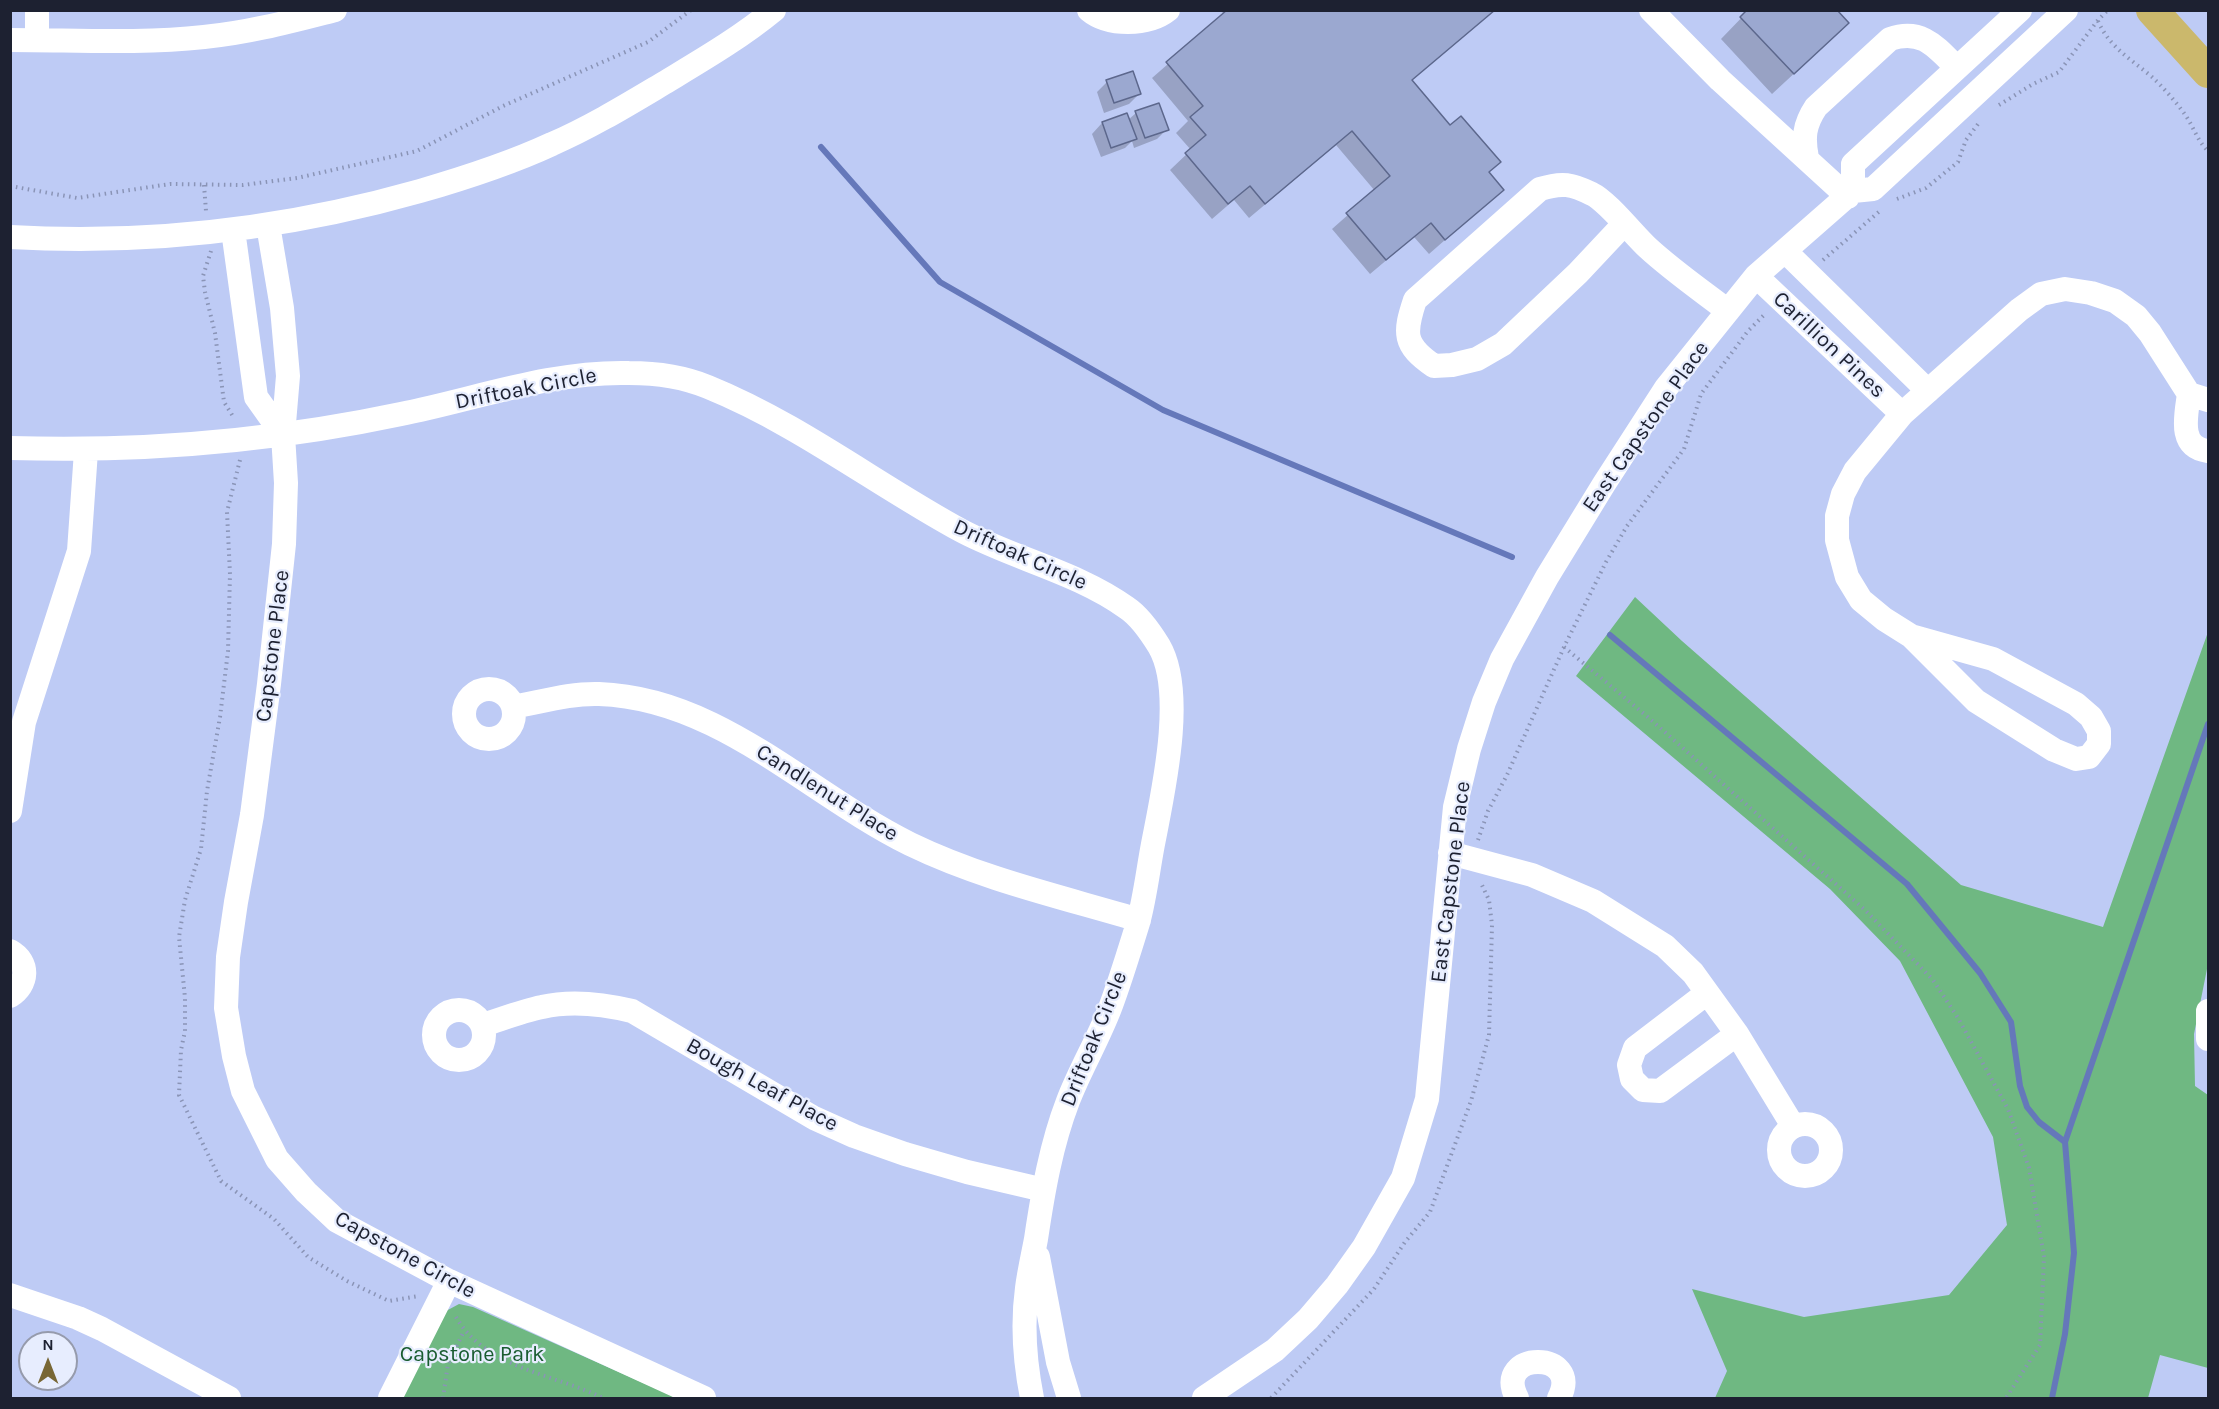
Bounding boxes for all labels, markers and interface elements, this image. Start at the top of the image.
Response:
street label: Carillion Pines [1767,286,1891,404]
street label: East Capstone Place [1577,336,1715,518]
street label: Driftoak Circle [453,362,599,416]
street label: Driftoak Circle [949,514,1091,596]
street label: Capstone Place [251,568,295,724]
street label: Candlenut Place [751,739,903,847]
street label: East Capstone Place [1426,780,1476,984]
street label: Driftoak Circle [1055,968,1133,1110]
street label: Bough Leaf Place [681,1032,843,1138]
street label: Capstone Circle [330,1205,480,1305]
north arrow [18,1331,78,1391]
text: N [42,1335,54,1354]
park label: Capstone Park [400,1342,544,1368]

